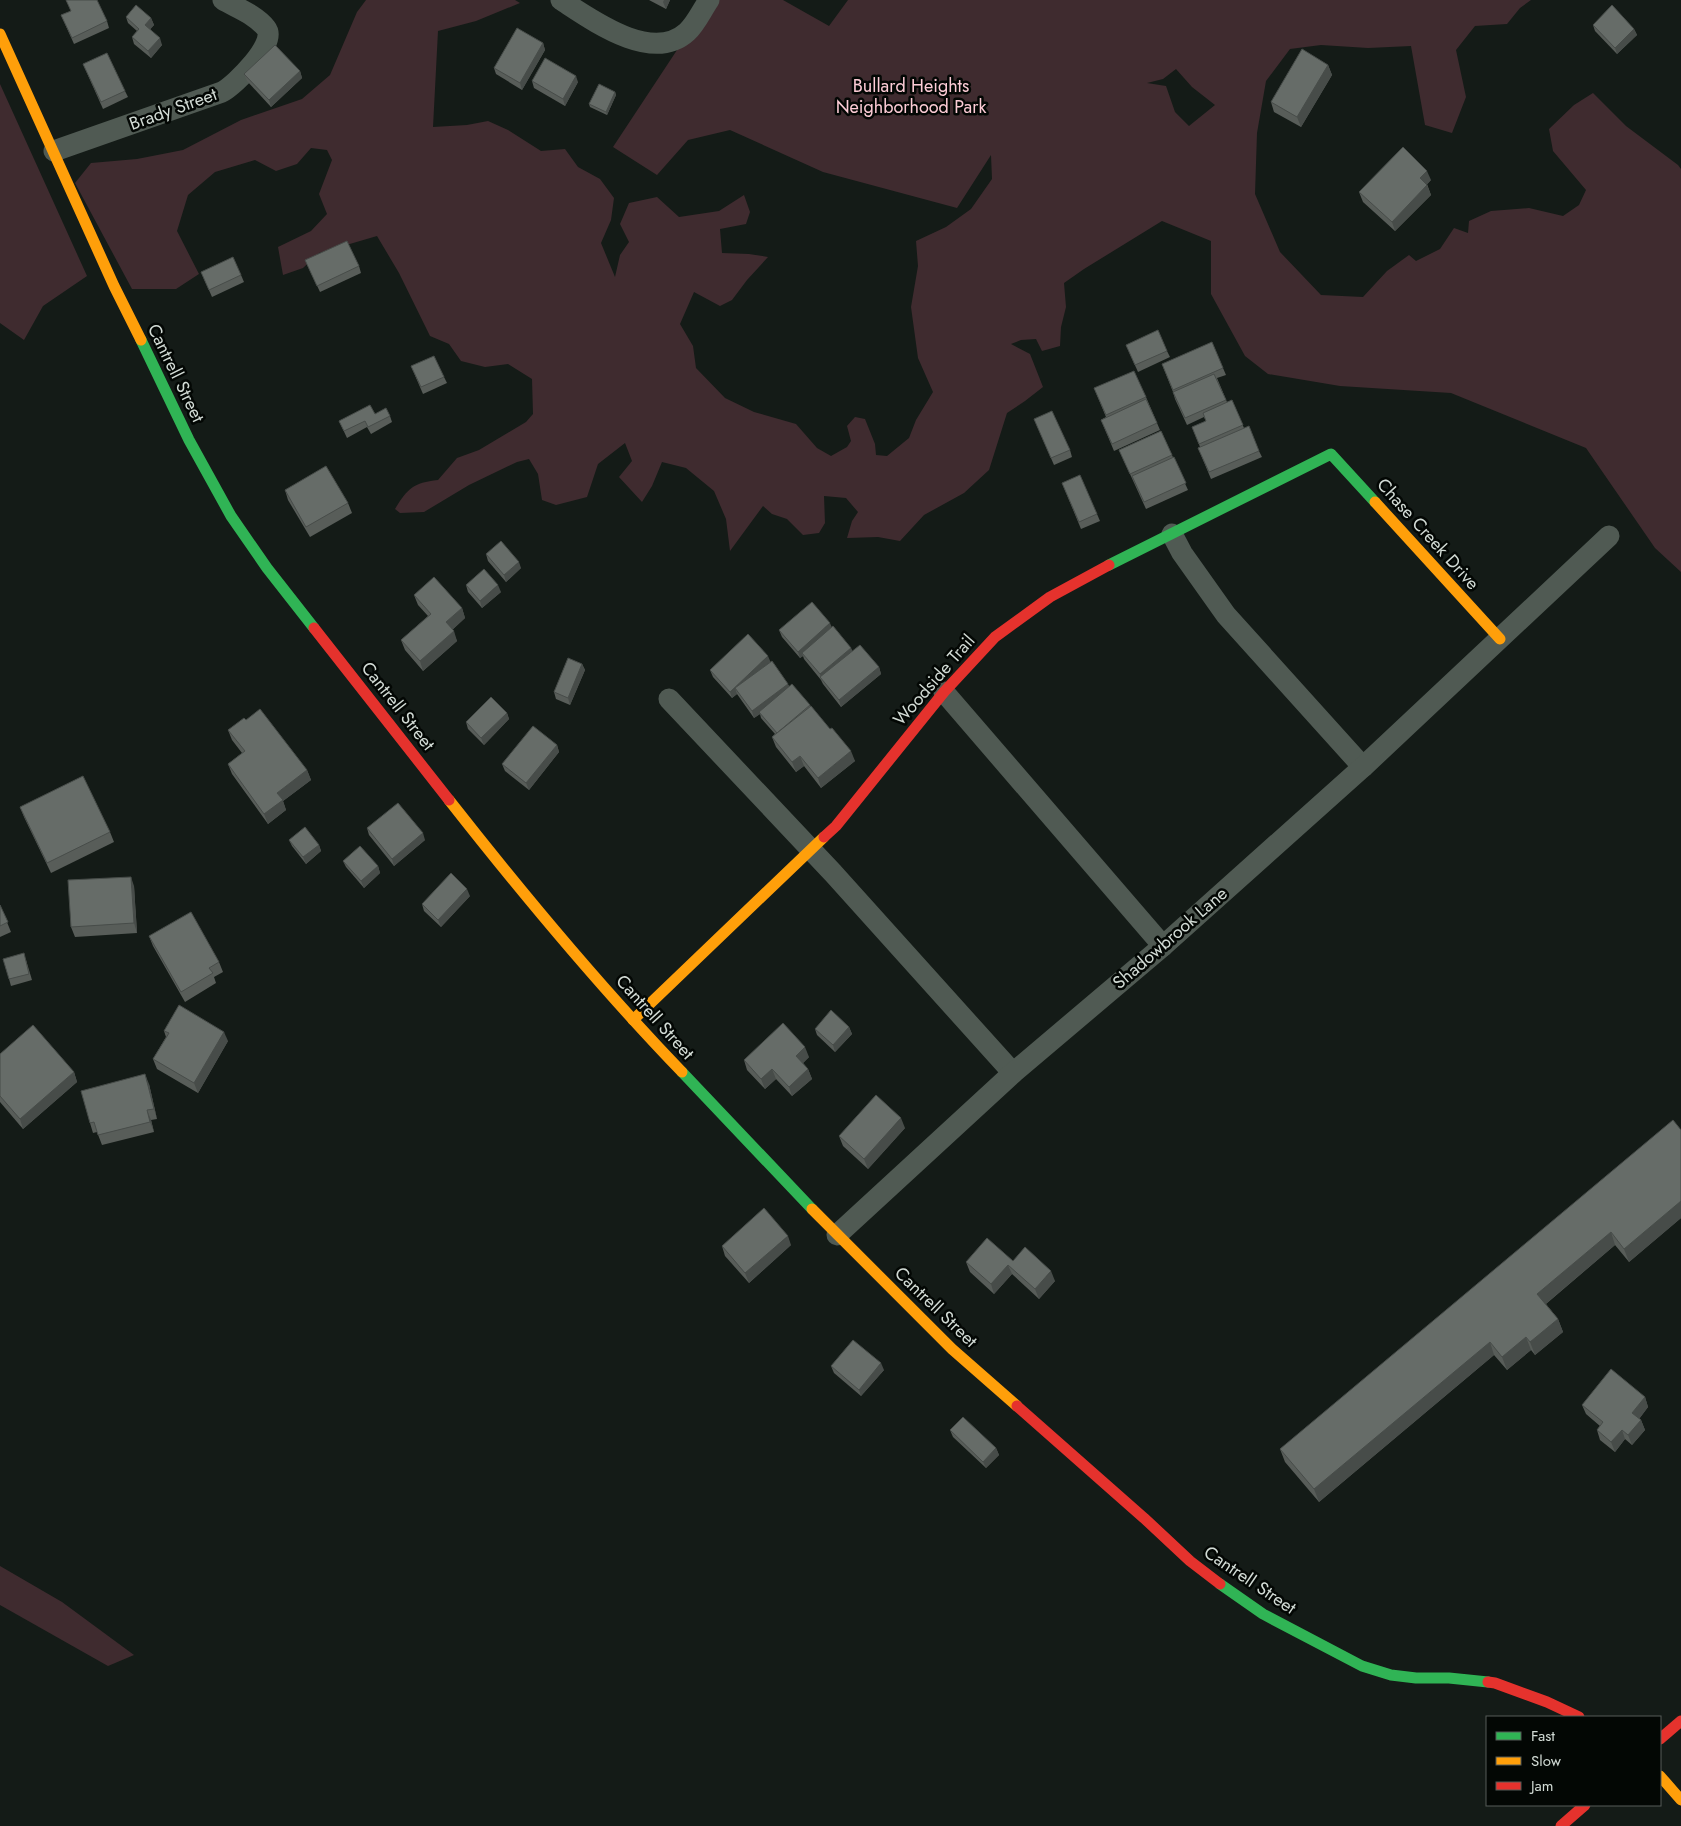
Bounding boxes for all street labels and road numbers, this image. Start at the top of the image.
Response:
street label: Brady Street [126,81,221,137]
street label: Cantrell Street [141,319,211,427]
street label: Chase Creek Drive [1371,472,1485,596]
street label: Woodside Trail [887,629,981,731]
street label: Cantrell Street [355,656,441,757]
street label: Shadowbrook Lane [1107,881,1233,995]
street label: Cantrell Street [610,969,701,1066]
street label: Cantrell Street [889,1261,984,1354]
street label: Cantrell Street [1199,1539,1302,1621]

